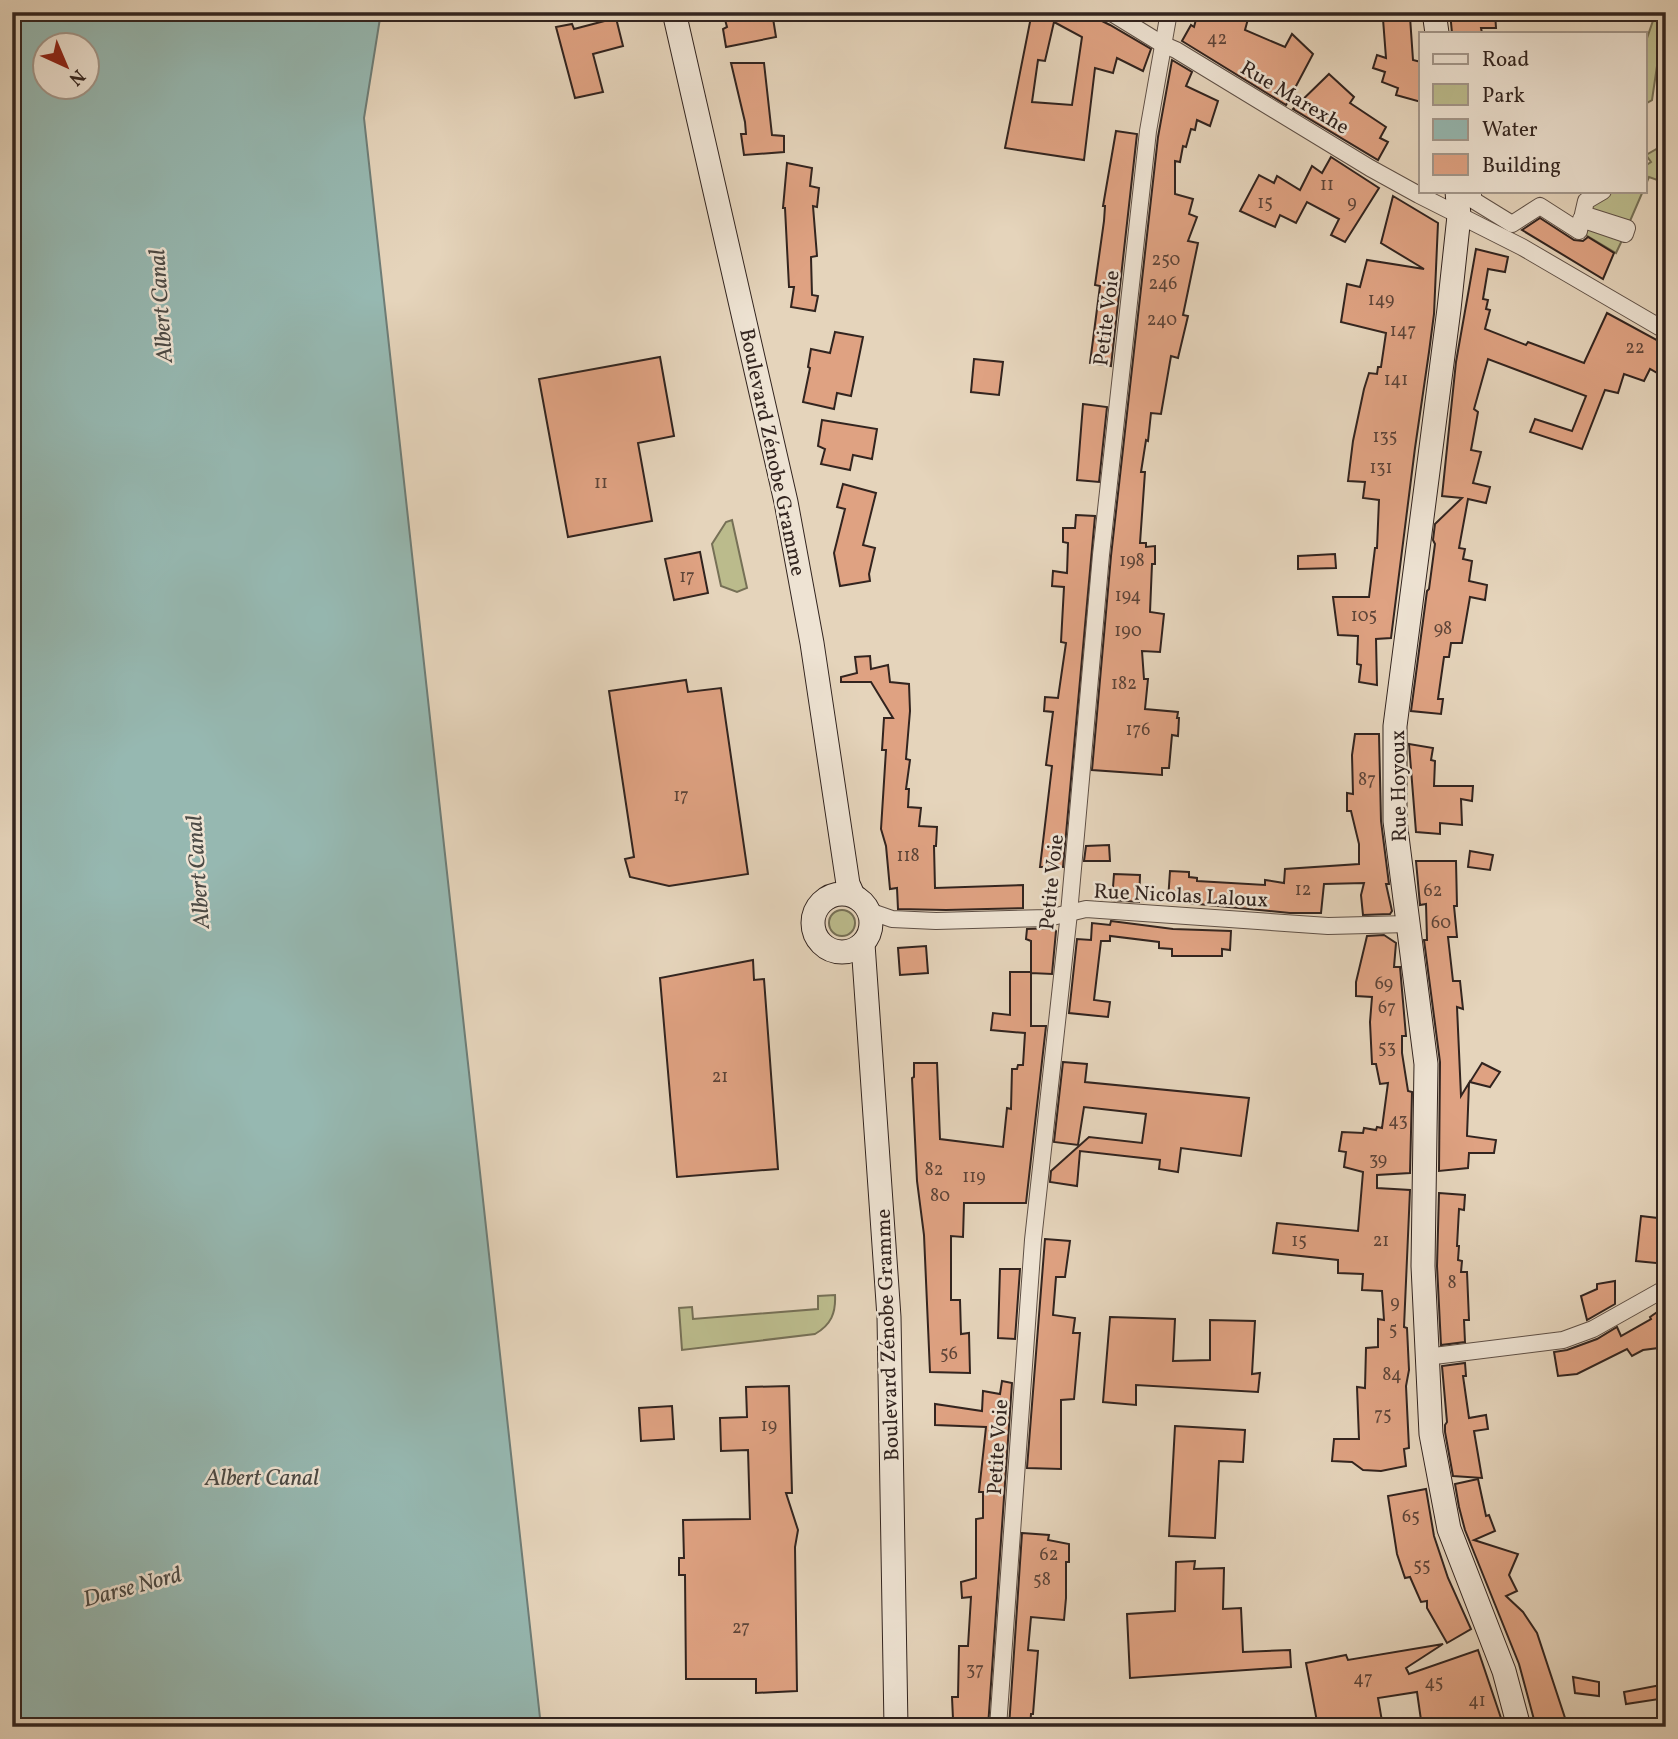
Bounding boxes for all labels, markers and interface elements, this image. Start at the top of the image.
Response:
house number: 42 [1207,27,1227,52]
north arrow [32,32,102,102]
legend [1419,32,1646,192]
text: Road [1482,46,1529,75]
street label: Rue Marexhe [1234,54,1354,142]
text: N [62,63,90,91]
text: Park [1482,82,1525,111]
text: Water [1482,116,1538,145]
text: Building [1482,152,1561,181]
house number: 11 [1320,173,1334,198]
house number: 15 [1257,191,1273,216]
house number: 9 [1347,191,1357,216]
water label: Albert Canal [142,248,182,365]
house number: 250 [1152,248,1181,273]
street label: Petite Voie [1087,269,1128,368]
house number: 246 [1149,272,1177,297]
house number: 149 [1368,288,1394,313]
house number: 240 [1147,308,1177,333]
house number: 147 [1390,319,1416,344]
street label: Boulevard Zénobe Gramme [731,326,812,579]
house number: 22 [1625,336,1645,361]
house number: 141 [1384,368,1408,393]
house number: 135 [1373,425,1397,450]
house number: 131 [1369,456,1393,481]
house number: 11 [594,471,608,496]
house number: 198 [1119,549,1145,574]
house number: 17 [679,565,695,590]
house number: 194 [1115,584,1141,609]
house number: 105 [1351,604,1377,629]
house number: 98 [1434,617,1452,642]
house number: 190 [1114,619,1142,644]
house number: 182 [1111,672,1137,697]
house number: 176 [1126,718,1150,743]
street label: Rue Hoyoux [1384,730,1415,842]
house number: 87 [1358,768,1376,793]
house number: 17 [673,784,689,809]
water label: Albert Canal [179,814,219,931]
street label: Petite Voie [1033,833,1072,931]
house number: 118 [896,844,920,869]
street label: Rue Nicolas Laloux [1093,877,1269,916]
house number: 12 [1295,878,1311,903]
house number: 62 [1424,879,1442,904]
house number: 60 [1431,911,1451,936]
house number: 69 [1375,972,1393,997]
house number: 67 [1378,996,1396,1021]
house number: 53 [1378,1036,1396,1061]
house number: 21 [712,1065,728,1090]
house number: 43 [1388,1109,1408,1134]
house number: 39 [1369,1148,1387,1173]
house number: 82 [925,1158,943,1183]
house number: 119 [962,1165,986,1190]
house number: 80 [930,1184,950,1209]
street label: Boulevard Zénobe Gramme [870,1208,907,1462]
house number: 15 [1291,1229,1307,1254]
house number: 21 [1373,1229,1389,1254]
house number: 8 [1447,1271,1457,1296]
house number: 9 [1390,1291,1400,1316]
house number: 5 [1389,1318,1397,1343]
house number: 56 [940,1342,958,1367]
house number: 84 [1382,1363,1402,1388]
street label: Petite Voie [981,1398,1016,1496]
house number: 75 [1374,1403,1392,1428]
house number: 19 [761,1414,777,1439]
water label: Albert Canal [204,1463,319,1495]
house number: 65 [1402,1505,1420,1530]
house number: 62 [1040,1543,1058,1568]
house number: 55 [1413,1554,1431,1579]
water label: Darse Nord [79,1559,186,1616]
house number: 58 [1033,1568,1051,1593]
house number: 27 [732,1616,750,1641]
house number: 37 [966,1658,984,1683]
house number: 47 [1353,1667,1373,1692]
house number: 45 [1425,1671,1443,1696]
house number: 41 [1468,1689,1486,1714]

